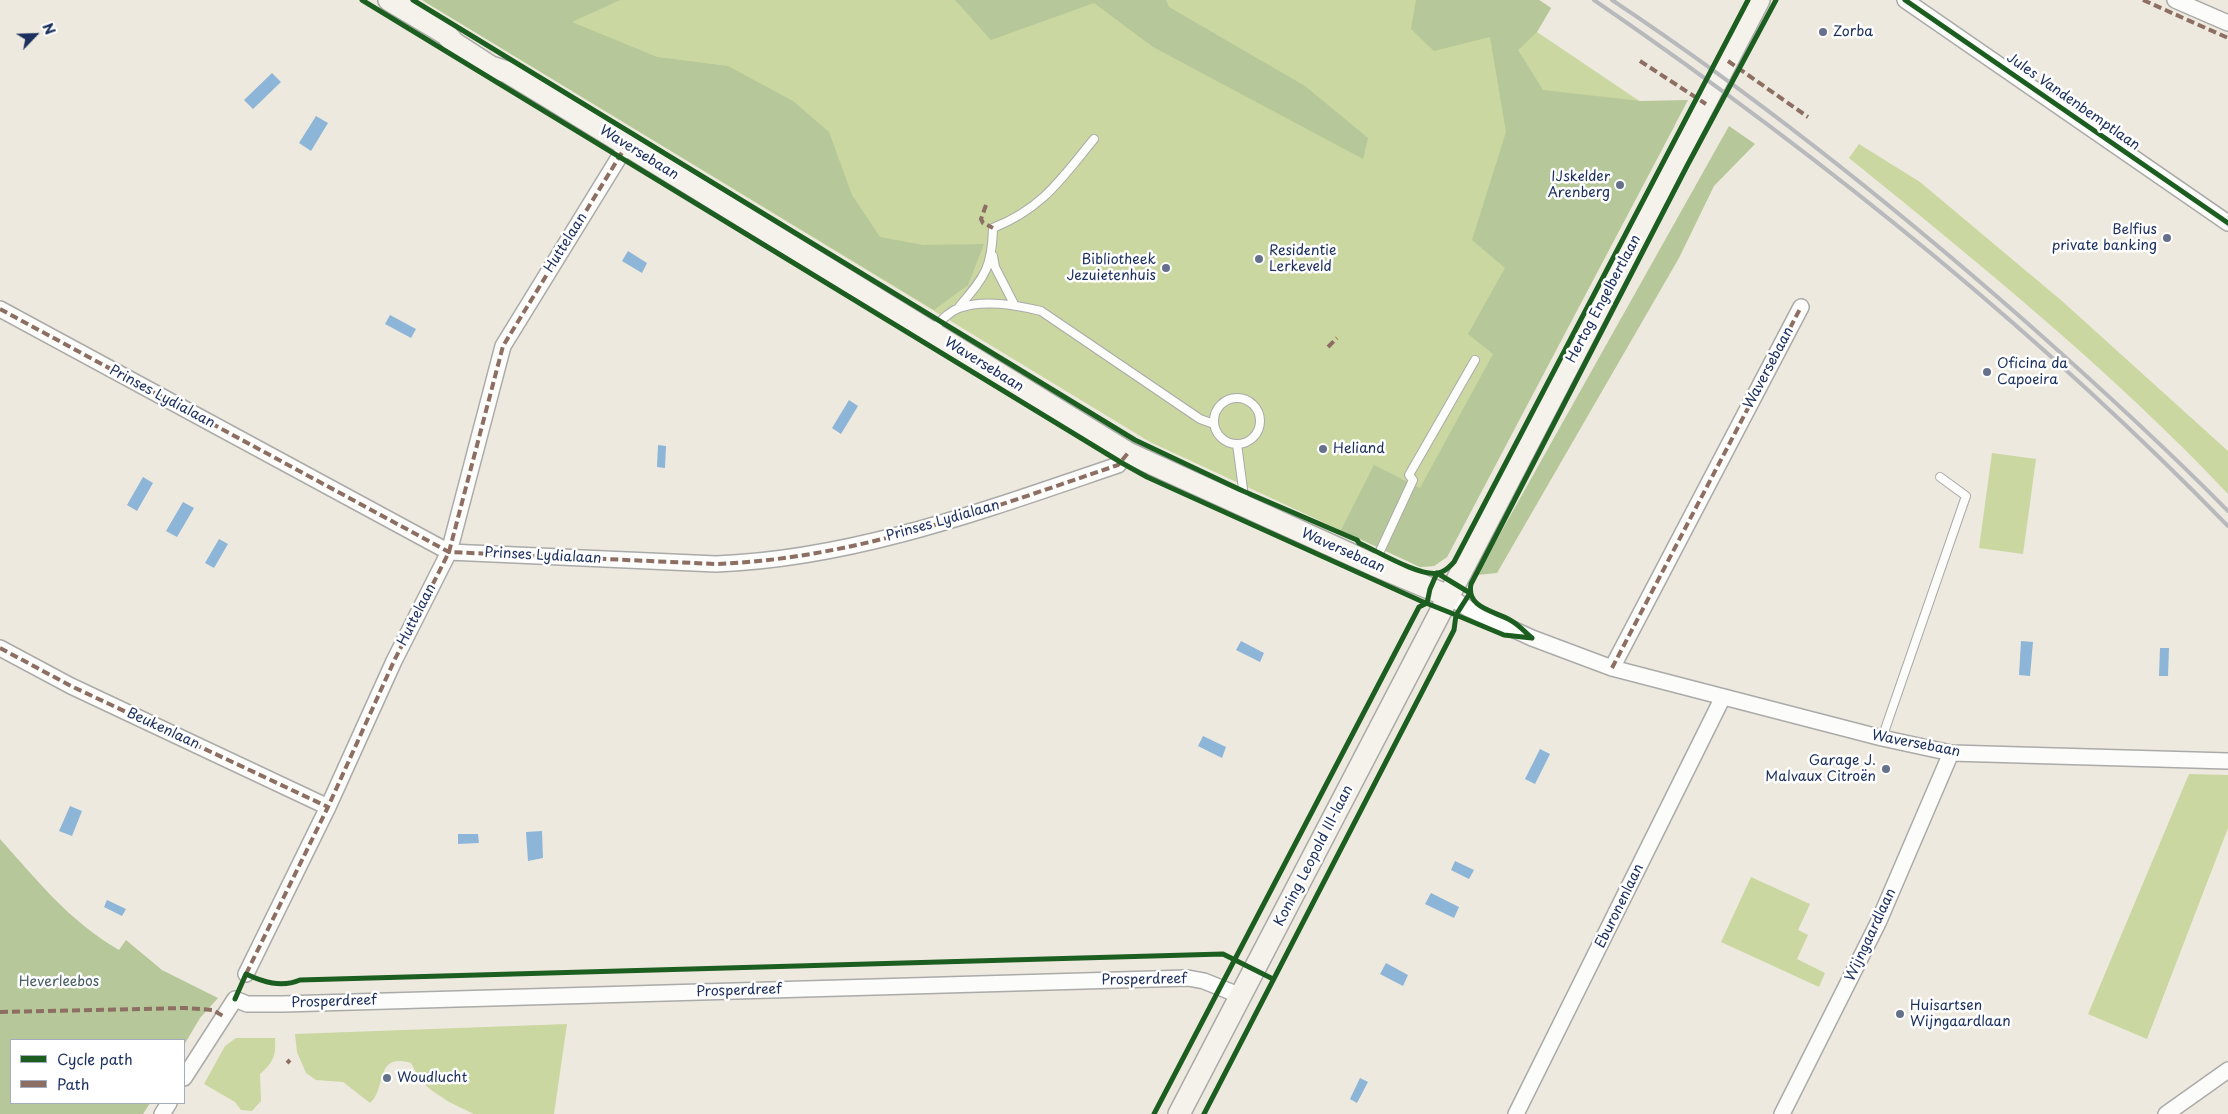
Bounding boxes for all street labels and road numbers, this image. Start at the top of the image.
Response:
street label: Jules Vandenbemptlaan [2003,50,2143,154]
street label: Waversebaan [596,122,682,184]
street label: Huttelaan [541,210,591,276]
street label: Hertog Engelbertlaan [1563,232,1645,366]
street label: Waversebaan [1740,324,1798,412]
street label: Waversebaan [941,334,1027,396]
street label: Prinses Lydialaan [106,362,218,432]
street label: Prinses Lydialaan [884,497,1002,545]
street label: Waversebaan [1299,525,1387,577]
street label: Prinses Lydialaan [484,545,602,567]
street label: Huttelaan [394,581,440,649]
street label: Beukenlaan [124,705,202,753]
street label: Waversebaan [1870,727,1962,761]
street label: Koning Leopold III-laan [1271,783,1357,929]
street label: Eburonenlaan [1592,861,1648,951]
street label: Wijngaardlaan [1842,886,1900,984]
street label: Prosperdreef [1101,971,1187,989]
street label: Prosperdreef [696,981,782,1001]
street label: Prosperdreef [291,992,377,1012]

